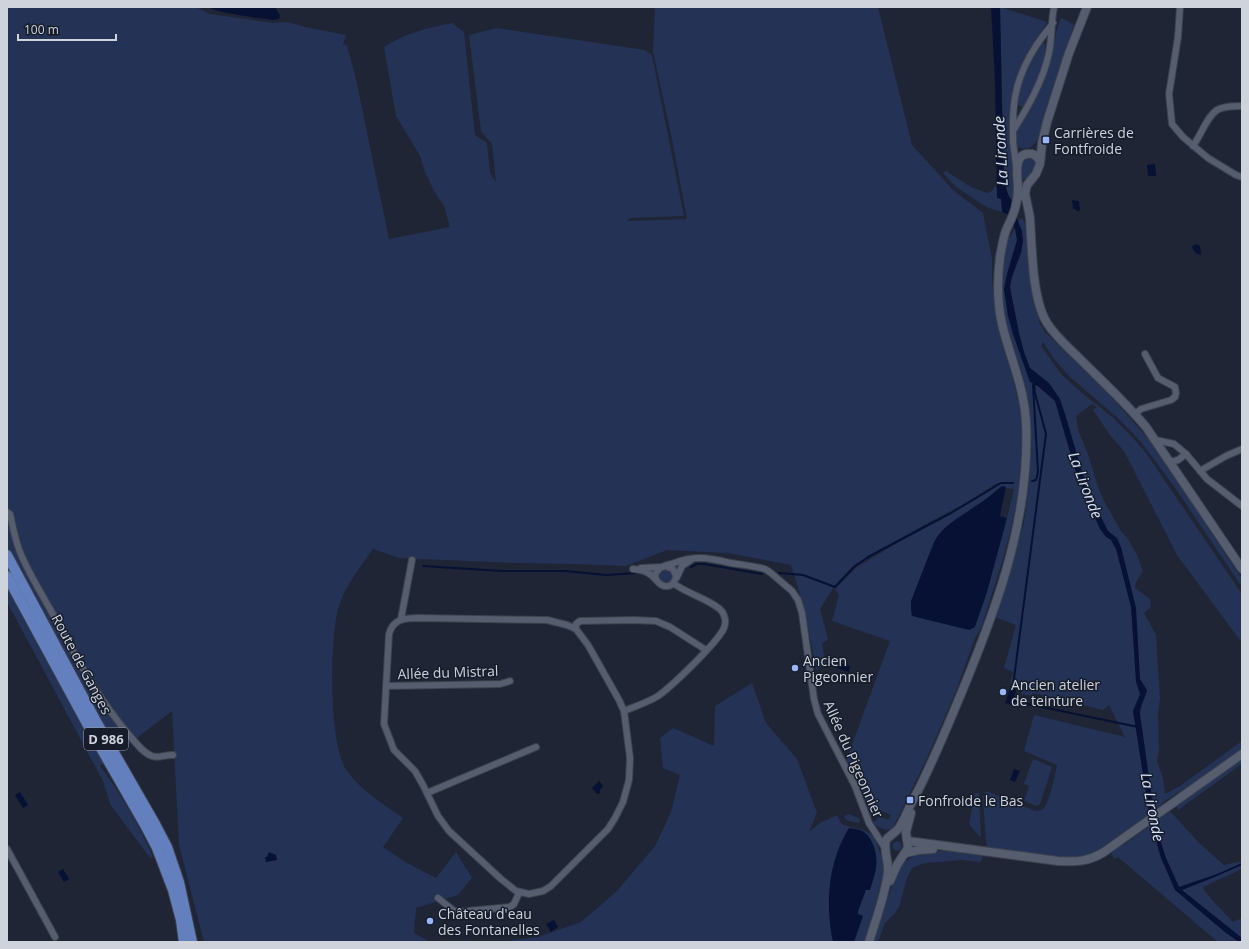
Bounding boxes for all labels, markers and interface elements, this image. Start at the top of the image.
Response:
scale bar [18,16,116,42]
text: 100 m [24,21,59,38]
water label: La Lironde [988,115,1012,186]
place label: Carrières de Fontfroide [1054,123,1134,158]
marker: Carrières de Fontfroide [1041,135,1051,145]
water label: La Lironde [1064,449,1108,522]
street label: Route de Ganges [48,611,117,718]
place label: Ancien Pigeonnier [803,651,873,686]
street label: Allée du Mistral [397,661,499,683]
marker: Ancien Pigeonnier [790,663,800,673]
place label: Ancien atelier de teinture [1011,675,1100,710]
marker: Ancien atelier de teinture [998,687,1008,697]
street label: Allée du Pigeonnier [820,697,888,821]
road number: D 986 [84,728,128,750]
water label: La Lironde [1137,771,1170,844]
place label: Fonfroide le Bas [918,791,1024,810]
marker: Fonfroide le Bas [905,795,915,805]
place label: Château d'eau des Fontanelles [438,904,540,939]
marker: Château d'eau des Fontanelles [425,916,435,926]

